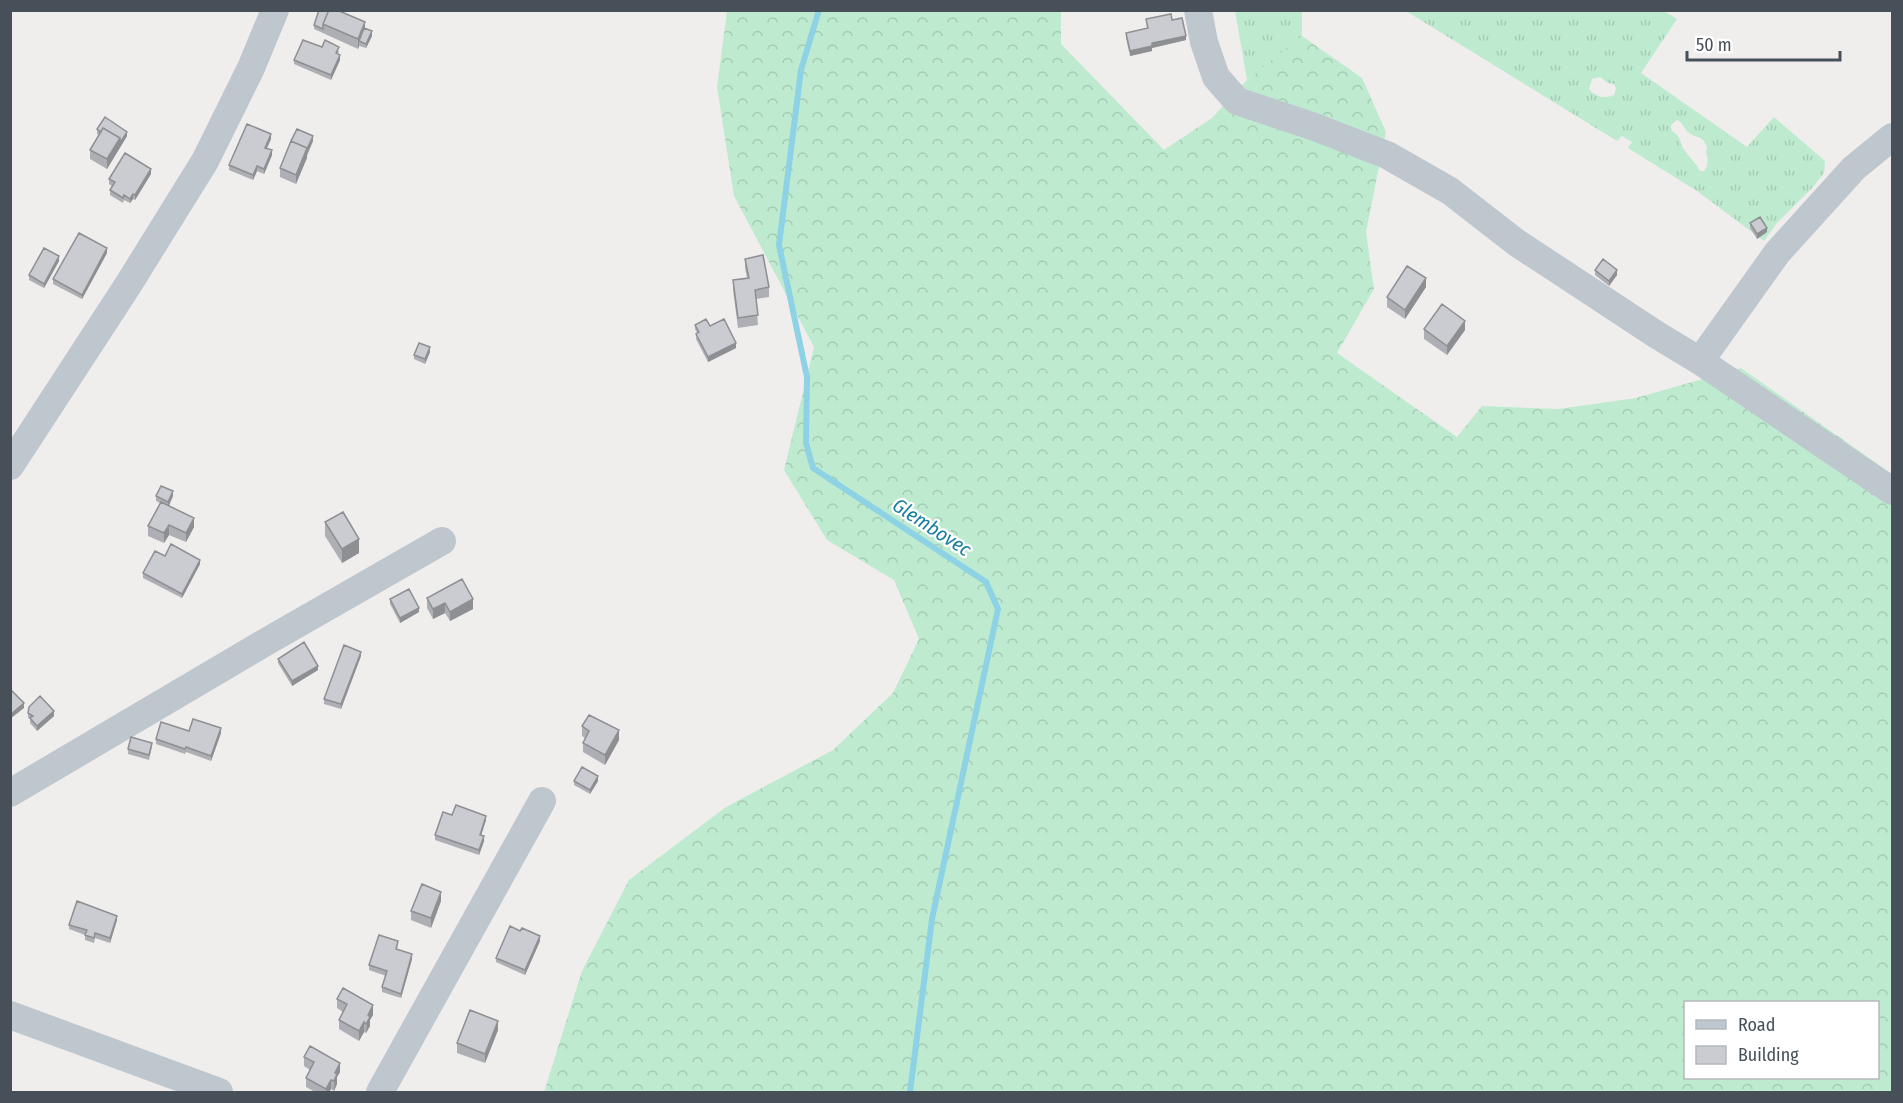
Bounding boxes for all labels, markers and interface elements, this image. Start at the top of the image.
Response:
scale bar [1687,24,1840,62]
text: 50 m [1696,34,1732,56]
water label: Glembovec [888,493,976,562]
legend [1684,1001,1879,1079]
text: Road [1738,1014,1775,1036]
text: Building [1738,1044,1799,1066]

